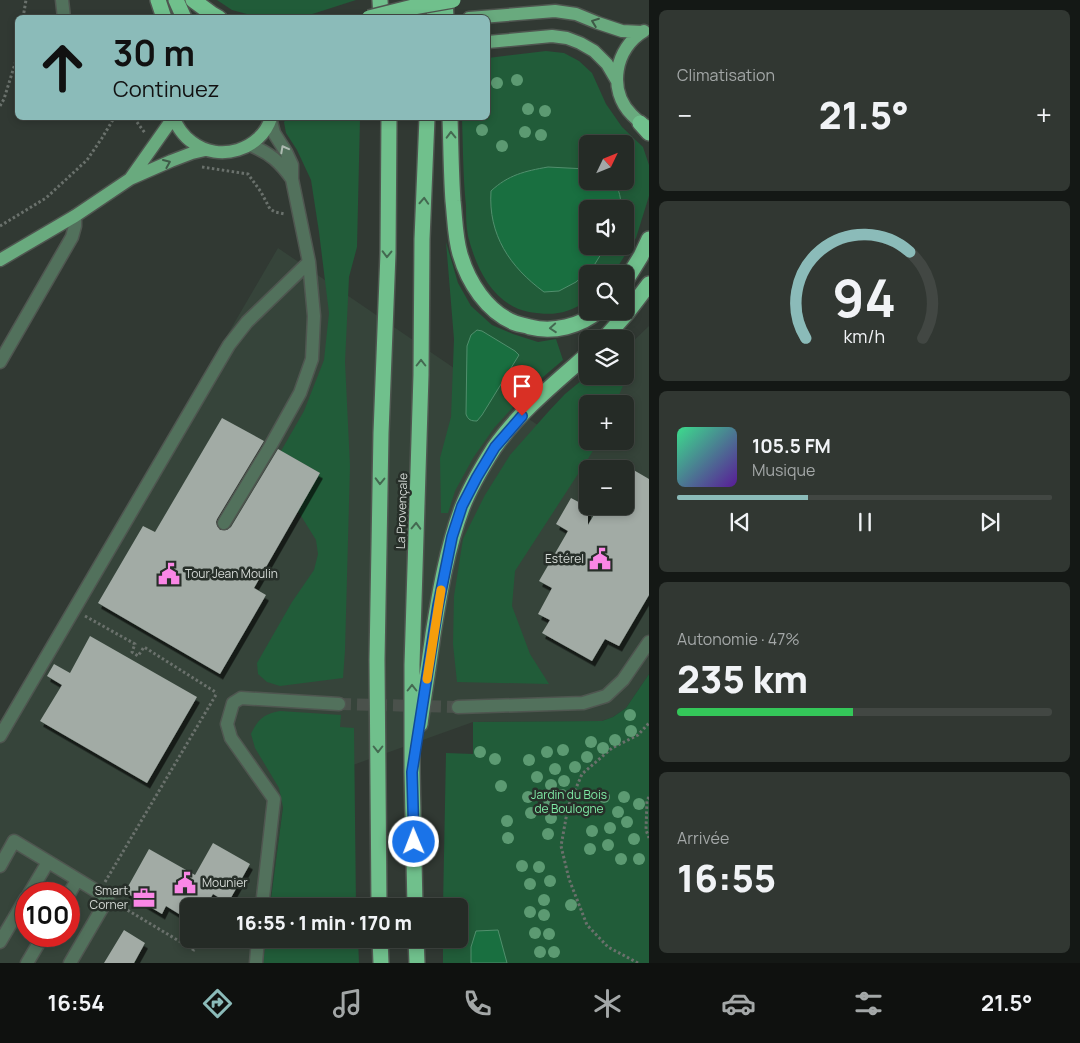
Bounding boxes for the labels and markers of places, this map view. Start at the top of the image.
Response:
pin [501,365,543,416]
public building icon: Estérel [587,546,613,572]
place label: Estérel [545,550,584,567]
public building icon: Tour Jean Moulin [156,561,182,587]
place label: Tour Jean Moulin [185,565,278,582]
public building icon: Mounier [172,870,198,896]
place label: Mounier [202,874,248,891]
place label: Smart Corner [90,882,129,913]
office icon: Smart Corner [131,885,157,911]

